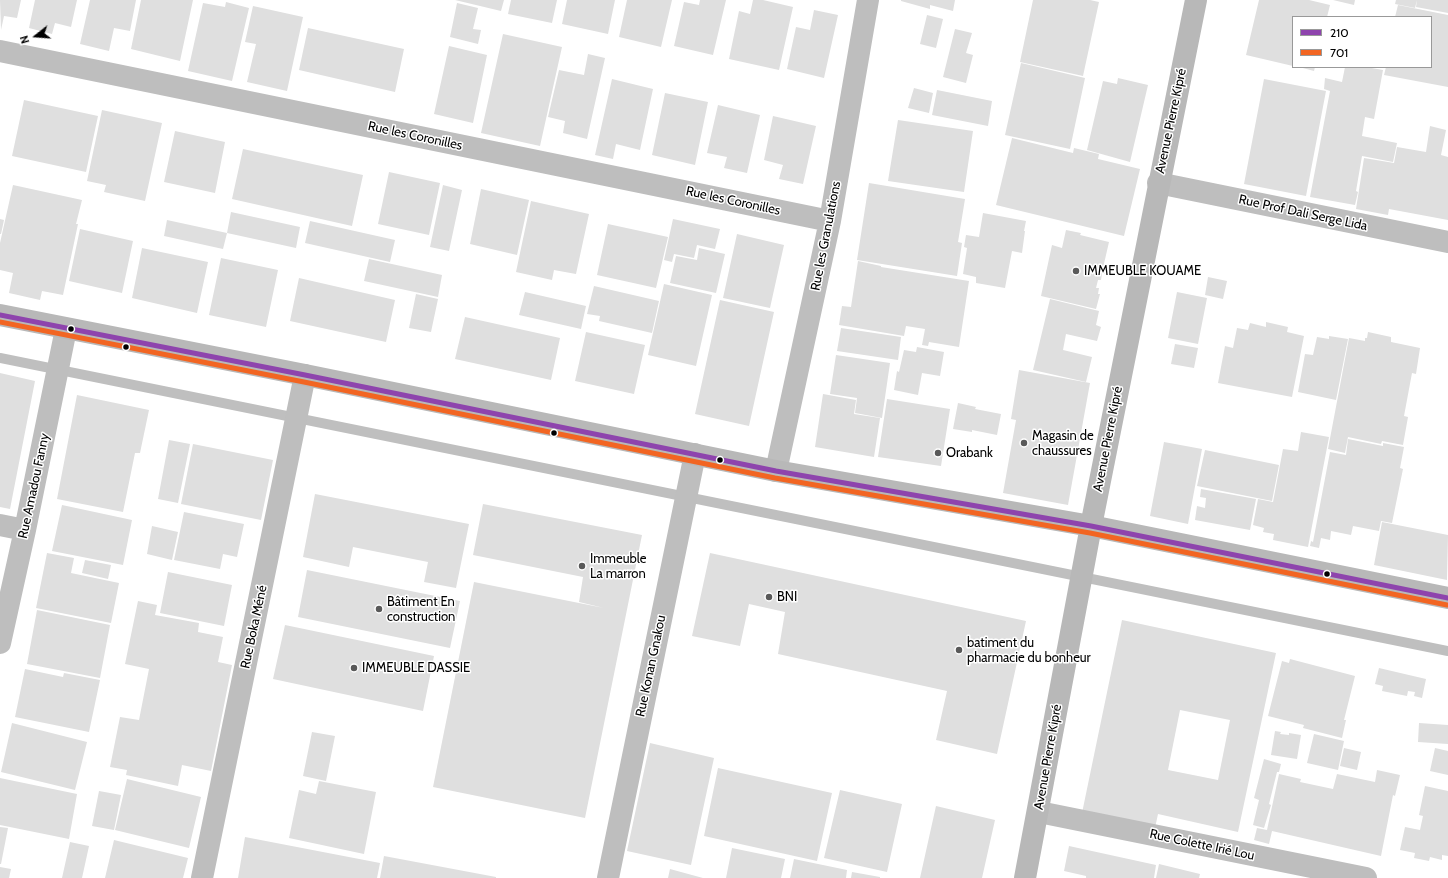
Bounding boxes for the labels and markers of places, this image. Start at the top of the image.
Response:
place label: IMMEUBLE KOUAME [1084,263,1201,279]
marker: IMMEUBLE KOUAME [1071,266,1081,276]
unlabelled marker [66,324,76,334]
unlabelled marker [121,342,131,352]
unlabelled marker [549,428,559,438]
place label: Magasin de chaussures [1032,428,1094,459]
marker: Magasin de chaussures [1019,438,1029,448]
place label: Orabank [946,445,993,461]
marker: Orabank [933,448,943,458]
unlabelled marker [715,455,725,465]
place label: Immeuble La marron [590,551,646,582]
marker: Immeuble La marron [577,561,587,571]
unlabelled marker [1322,569,1332,579]
place label: BNI [777,589,797,605]
marker: BNI [764,592,774,602]
place label: Bâtiment En construction [387,594,455,625]
marker: Bâtiment En construction [374,604,384,614]
place label: batiment du pharmacie du bonheur [967,635,1091,666]
marker: batiment du pharmacie du bonheur [954,645,964,655]
place label: IMMEUBLE DASSIE [362,660,470,676]
marker: IMMEUBLE DASSIE [349,663,359,673]

